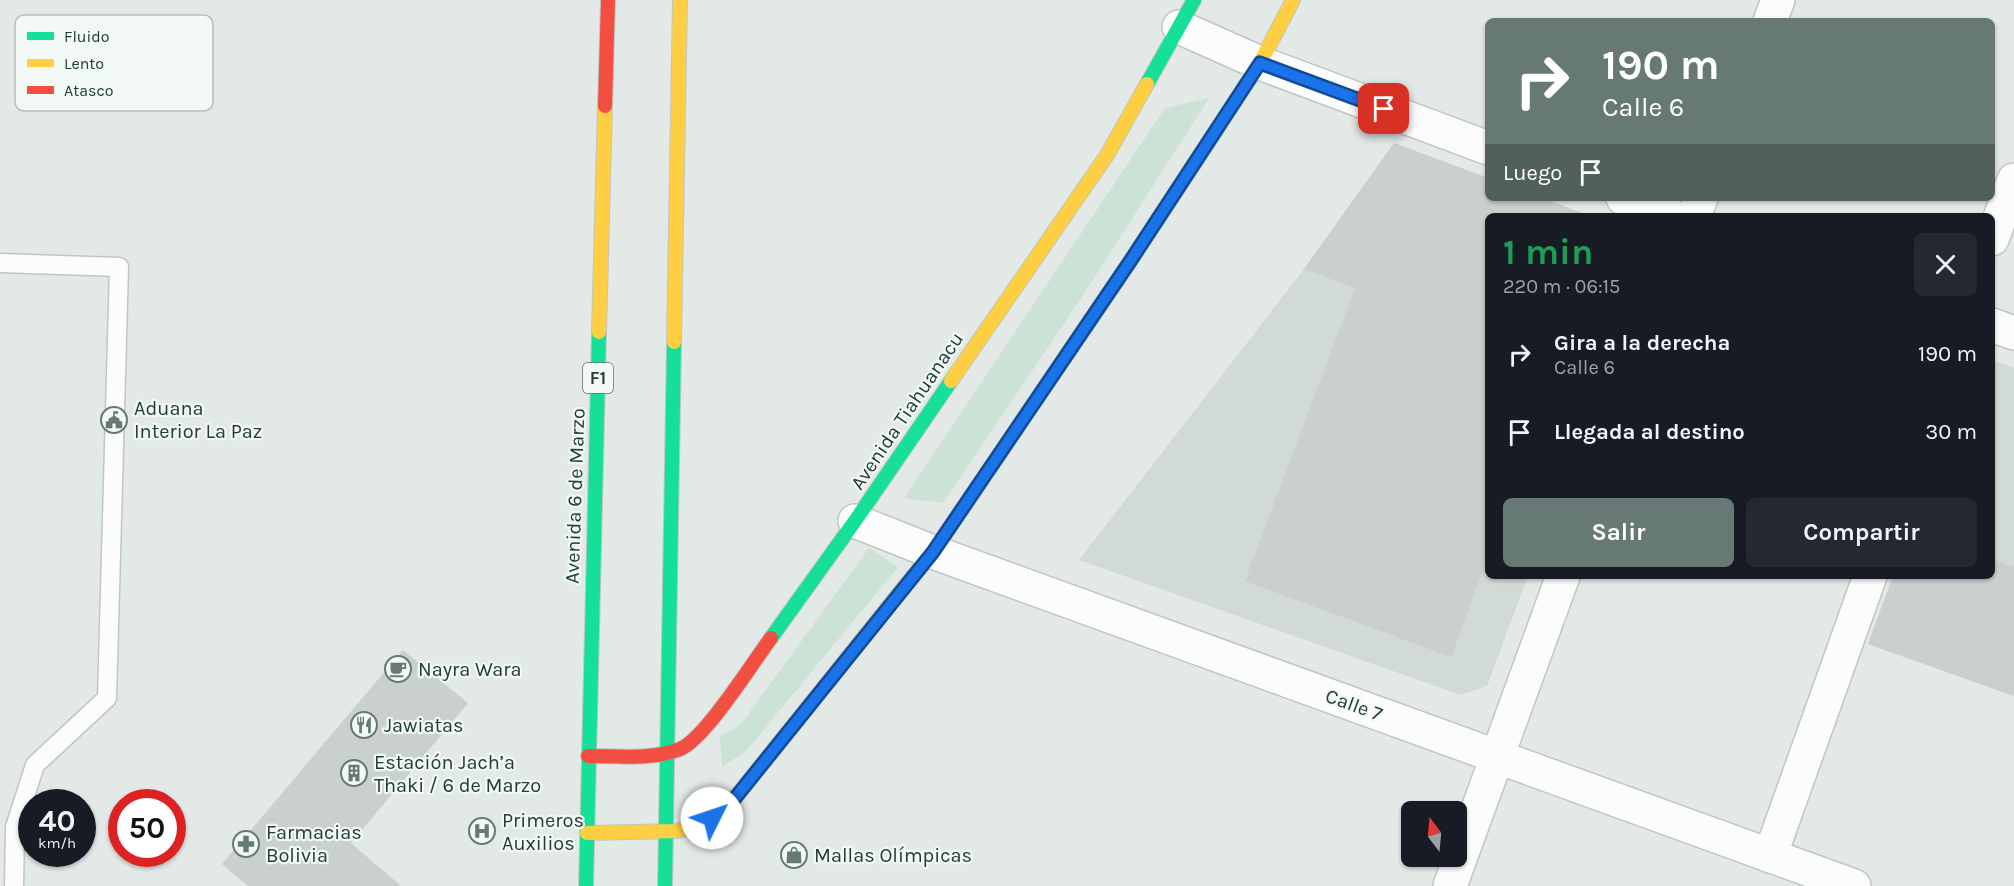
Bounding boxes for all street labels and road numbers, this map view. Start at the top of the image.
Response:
street label: Avenida Tiahuanacu [846,328,968,494]
road number: F1 [583,363,613,393]
street label: Avenida 6 de Marzo [560,408,590,584]
street label: Calle 7 [1322,684,1386,726]

